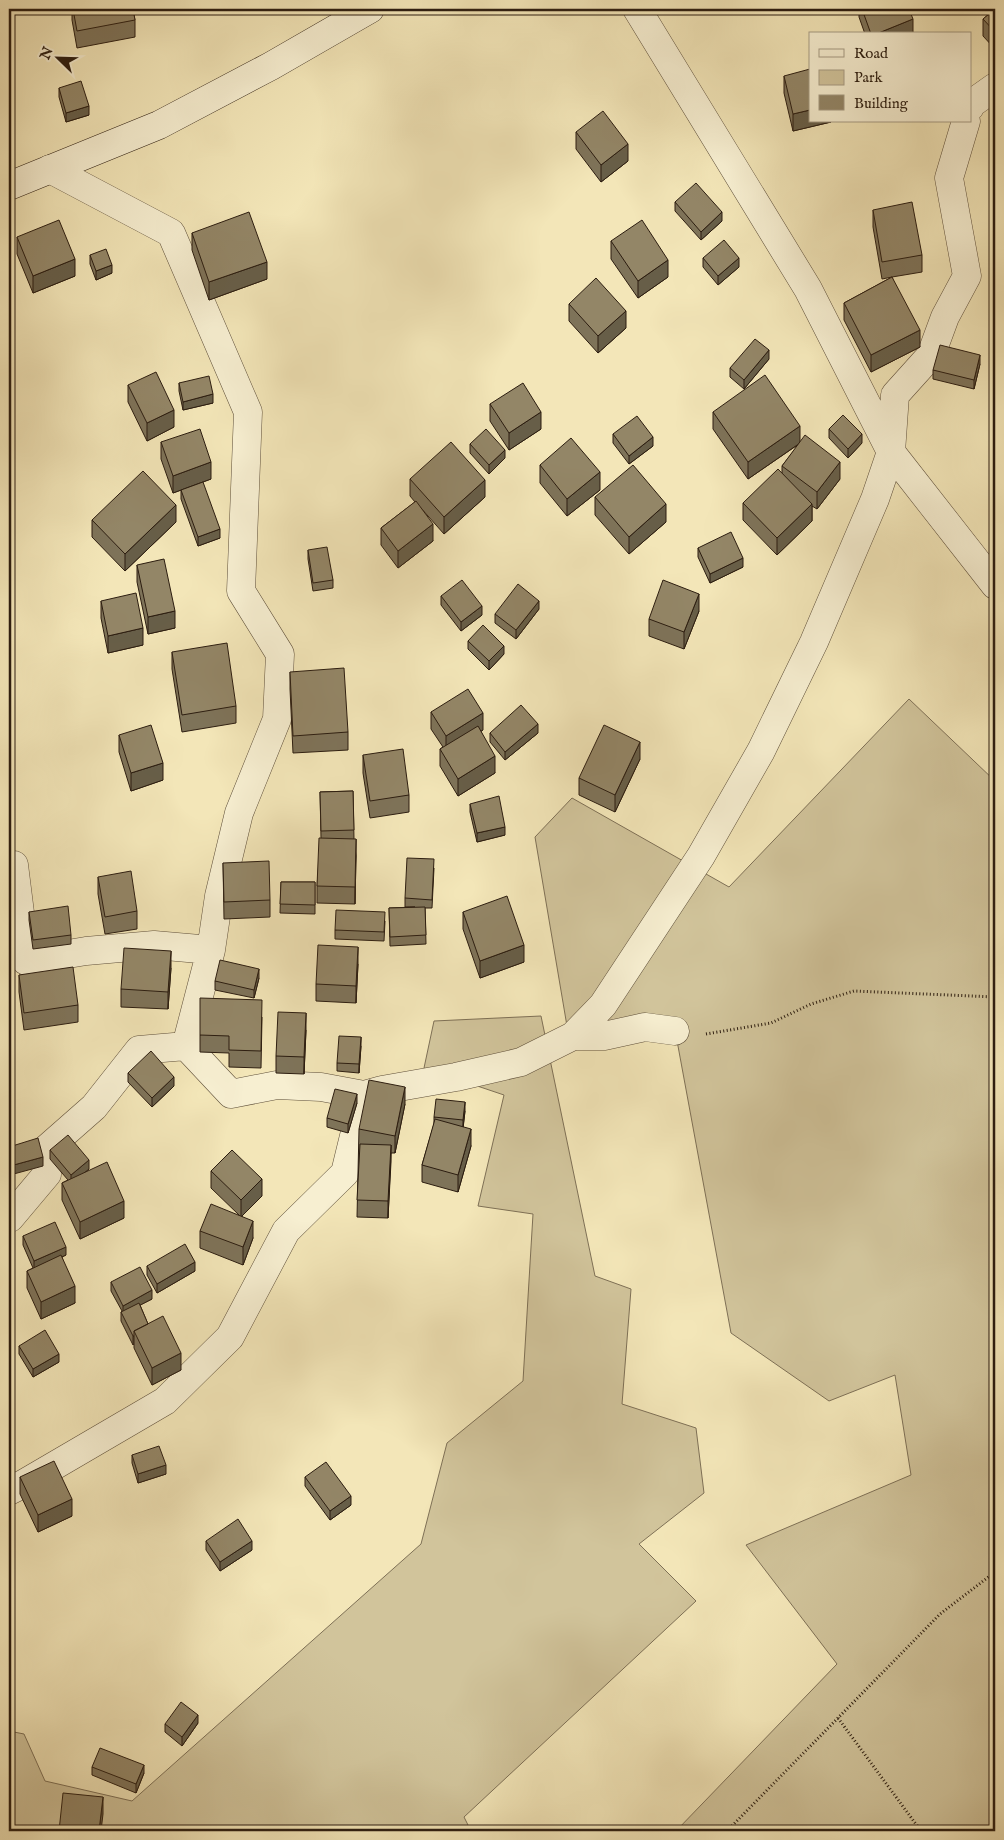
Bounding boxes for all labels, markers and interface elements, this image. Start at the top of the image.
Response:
north arrow [32,32,82,82]
legend [809,32,972,122]
text: N [36,44,58,63]
text: Road [854,44,889,63]
text: Park [854,68,884,87]
text: Building [854,94,909,113]

